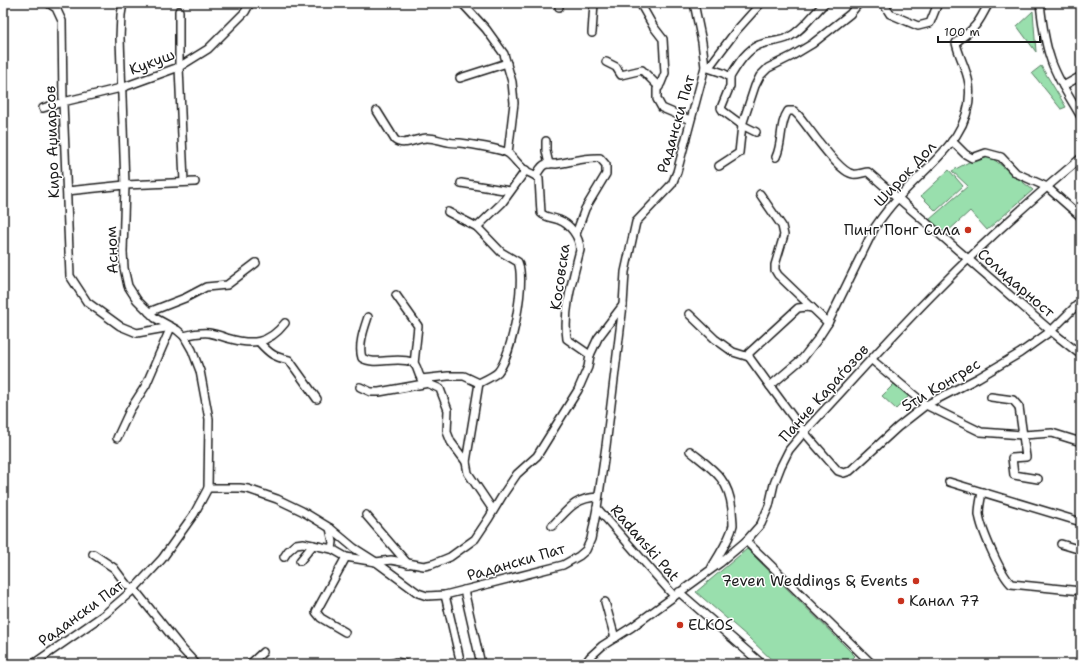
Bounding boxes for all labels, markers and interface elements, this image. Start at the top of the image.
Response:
scale bar [938,18,1040,44]
text: 100 m [944,24,980,40]
street label: Кукуш [126,44,178,80]
street label: Радански Пат [652,72,700,175]
street label: Киро Аџиарсов [40,85,64,199]
street label: Широк Дол [869,136,941,211]
place label: Пинг Понг Сала [844,220,961,240]
street label: Асном [101,225,123,274]
marker: Пинг Понг Сала [963,225,973,235]
street label: Косовска [545,242,575,311]
street label: Солидарност [973,244,1059,322]
street label: Панче Караѓозов [775,340,873,446]
street label: 5ти Конгрес [898,354,984,416]
street label: Radanski Pat [606,500,684,586]
street label: Радански Пат [465,538,568,586]
place label: 7even Weddings & Events [721,571,908,591]
street label: Радански Пат [34,575,128,651]
marker: 7even Weddings & Events [911,576,921,586]
place label: Канал 77 [909,591,979,611]
marker: Канал 77 [896,596,906,606]
place label: ELKOS [688,615,733,635]
marker: ELKOS [675,620,685,630]

